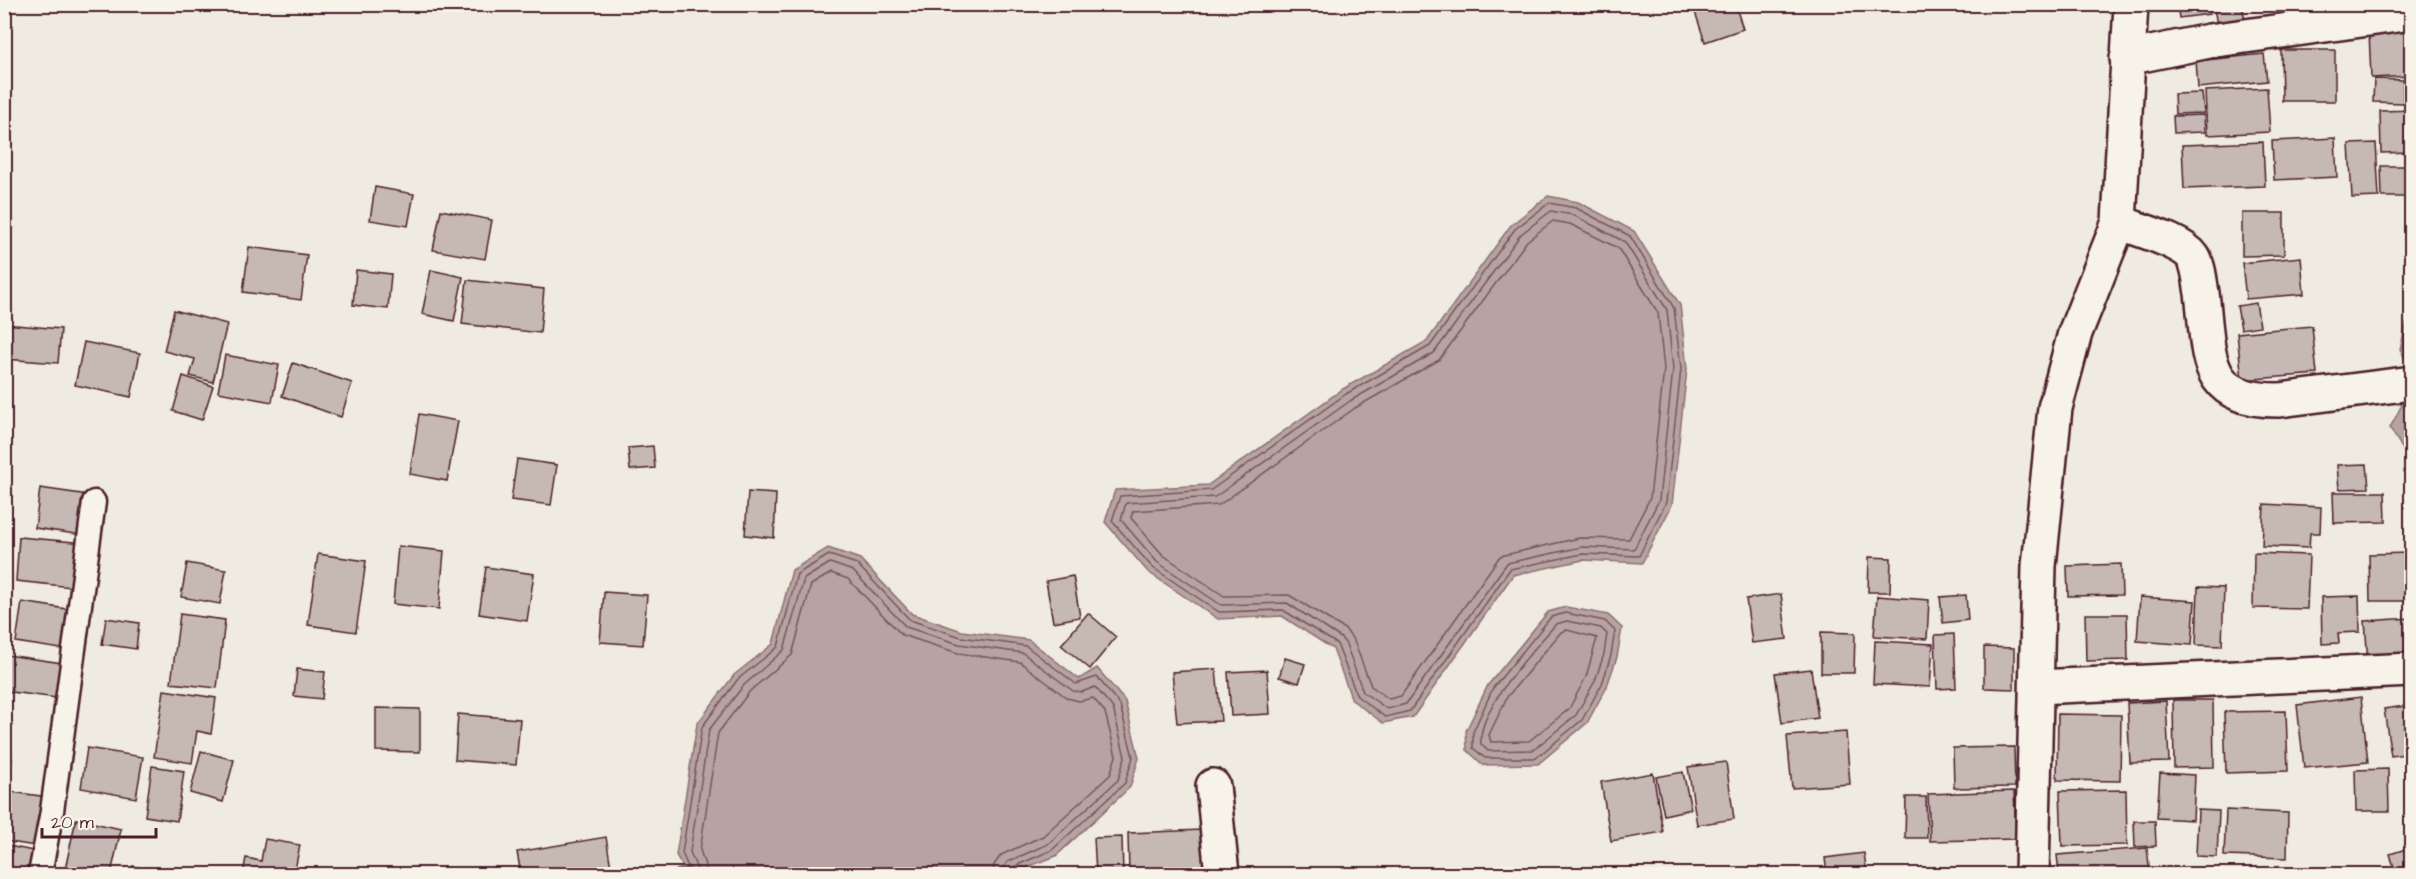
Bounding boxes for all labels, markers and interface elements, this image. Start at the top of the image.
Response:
scale bar [42,801,156,839]
text: 20 m [51,810,94,835]

